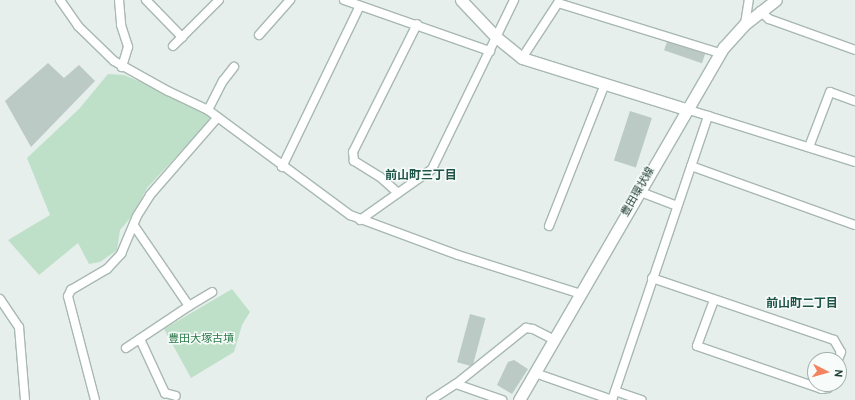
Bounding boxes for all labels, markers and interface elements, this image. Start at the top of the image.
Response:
street label: 豊田環状線 [619,165,657,219]
district label: 前山町三丁目 [385,170,457,184]
district label: 前山町二丁目 [766,298,838,312]
park label: 豊田大塚古墳 [168,332,234,346]
north arrow [807,352,847,392]
text: N [831,368,845,378]

